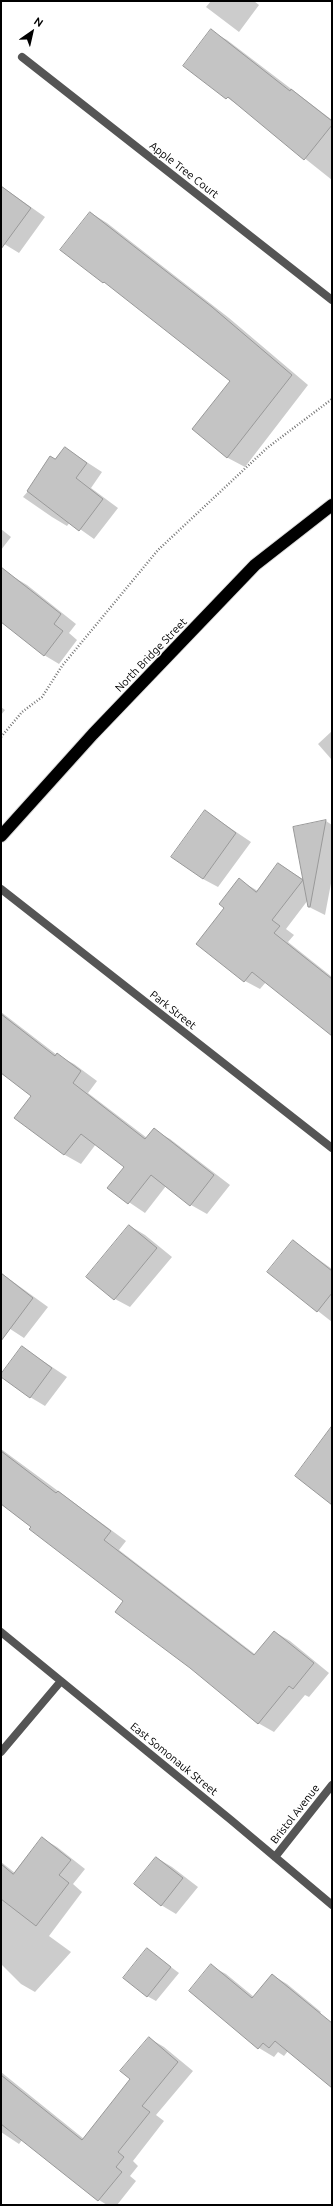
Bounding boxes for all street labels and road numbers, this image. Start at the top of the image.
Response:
street label: Apple Tree Court [147,139,221,201]
street label: North Bridge Street [112,615,190,695]
street label: Park Street [147,988,199,1032]
street label: East Somonauk Street [128,1720,220,1798]
street label: Bristol Avenue [268,1782,322,1846]

